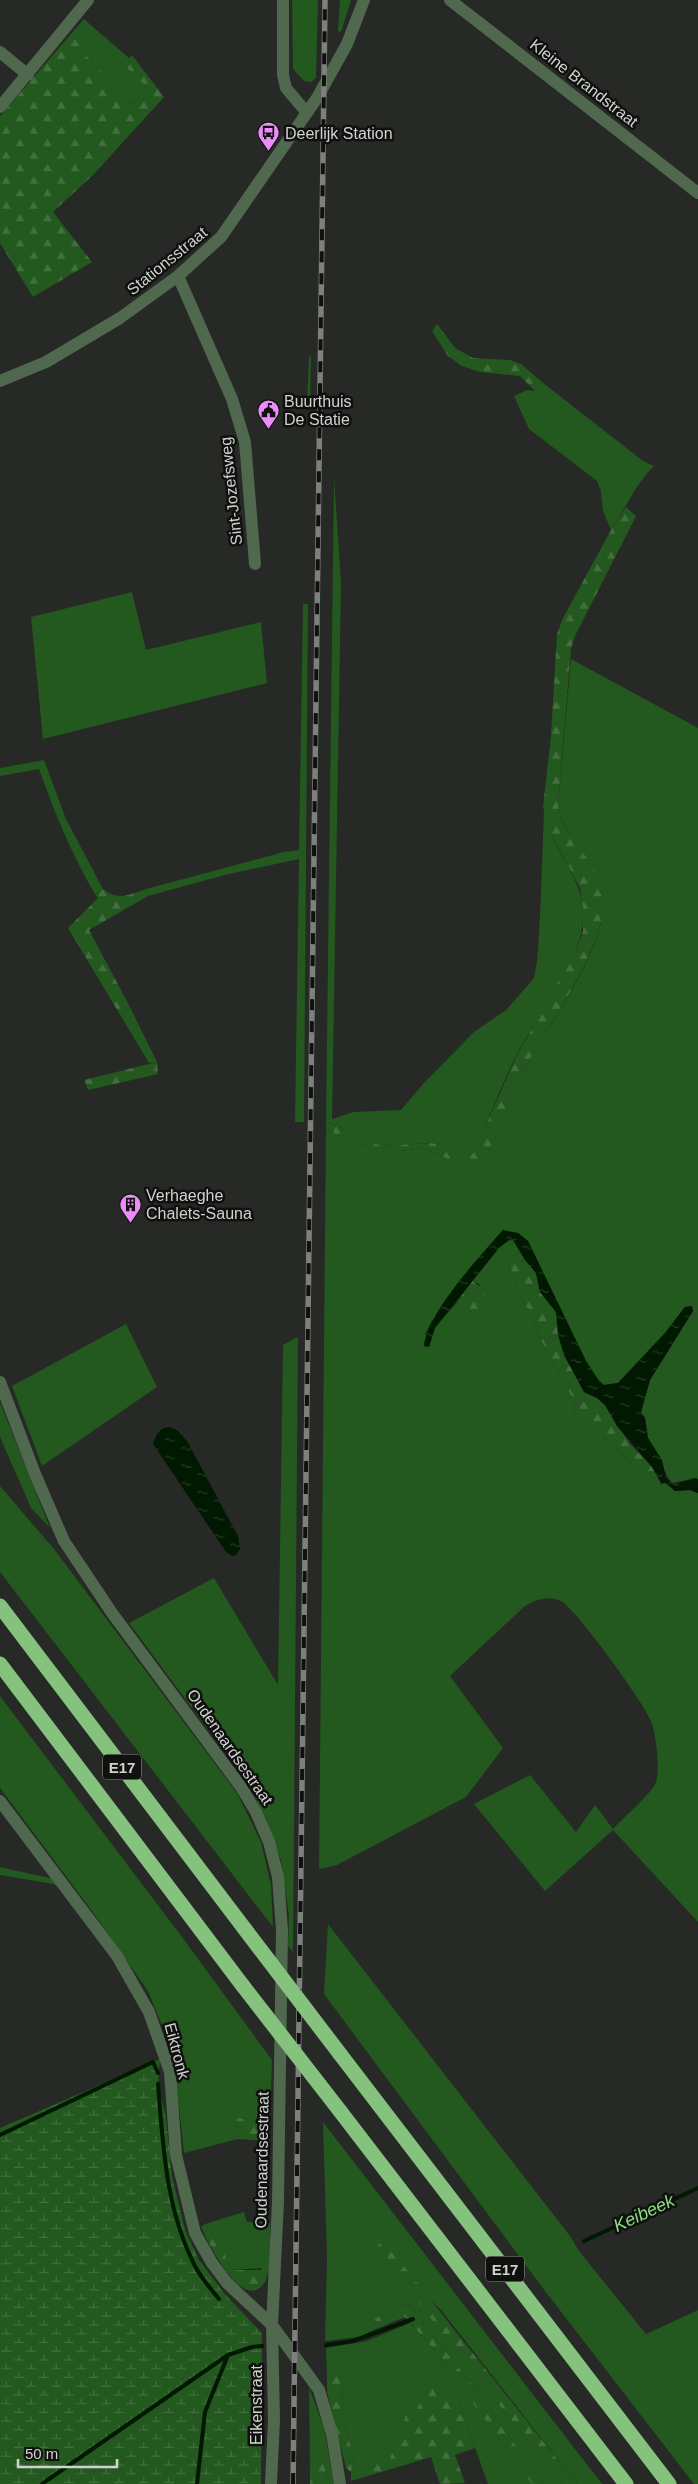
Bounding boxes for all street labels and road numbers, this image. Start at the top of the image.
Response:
street label: Kleine Brandstraat [527,36,642,131]
street label: Stationsstraat [124,223,211,298]
street label: Sint-Jozefsweg [217,436,245,546]
street label: Oudenaardsestraat [184,1686,277,1808]
road number: E17 [103,1754,141,1780]
street label: Eiktronk [161,2021,193,2082]
street label: Oudenaardsestraat [252,2091,272,2229]
road number: E17 [486,2256,524,2282]
street label: Eikenstraat [248,2364,265,2445]

